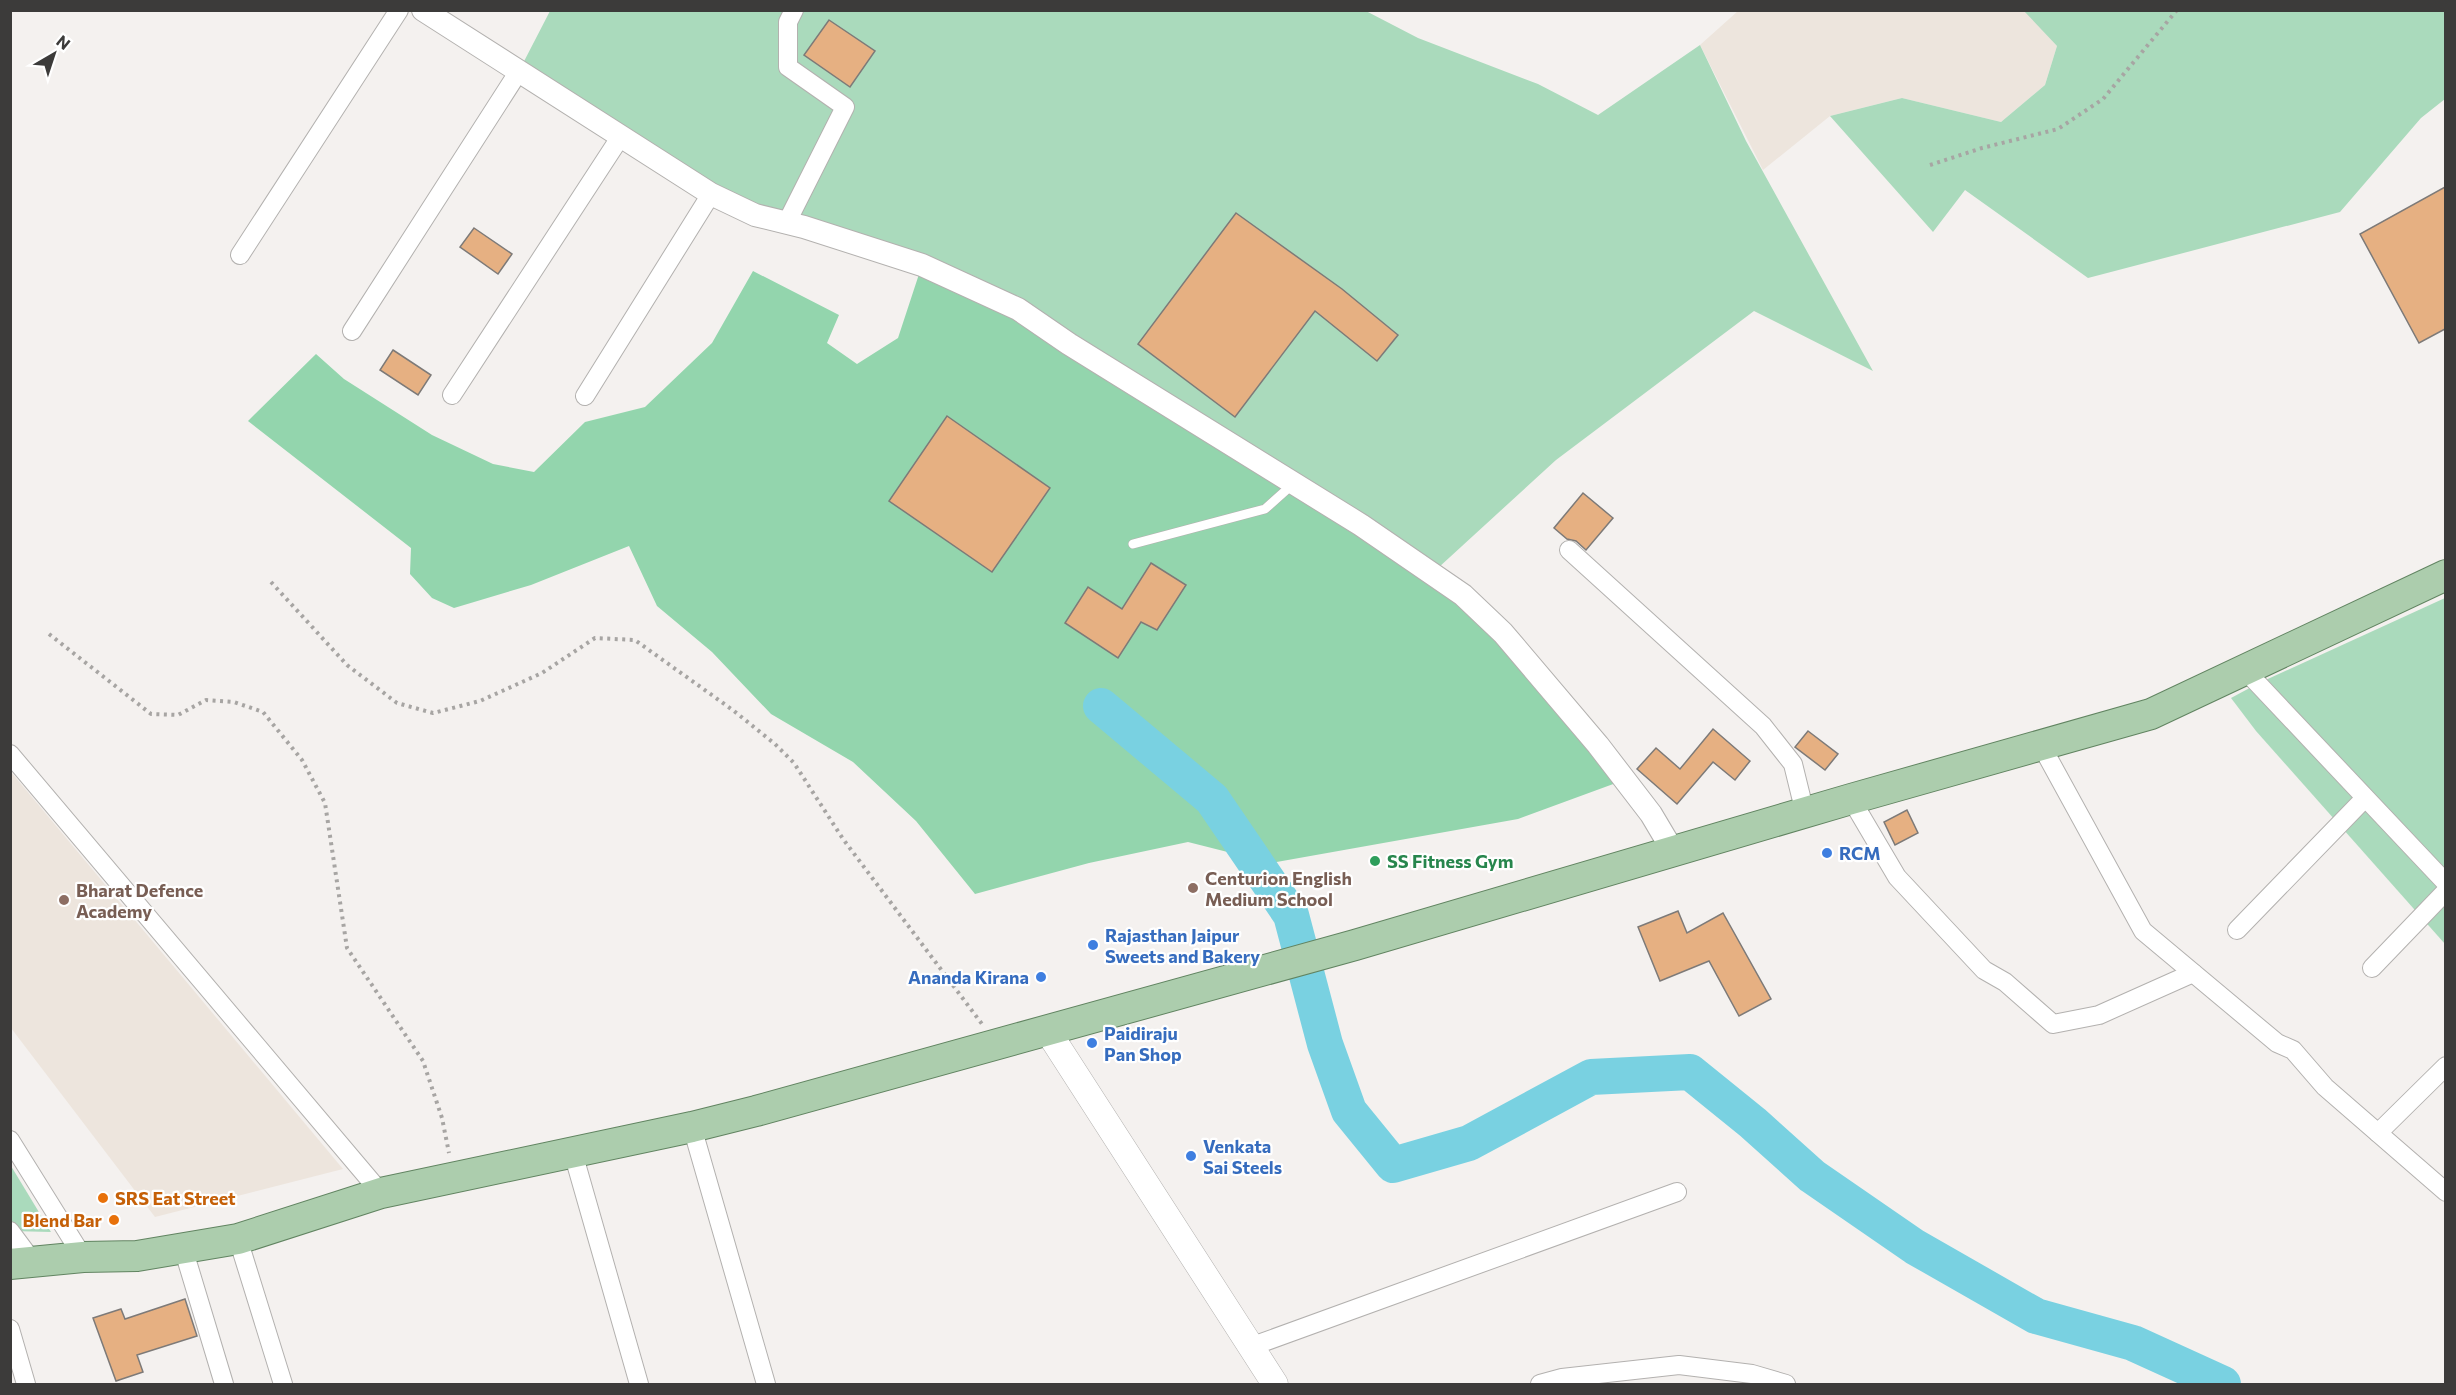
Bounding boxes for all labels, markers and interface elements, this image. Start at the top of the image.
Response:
north arrow [24,24,84,84]
text: N [53,31,74,53]
place label: RCM [1839,842,1881,864]
marker: RCM [1820,846,1834,860]
place label: SS Fitness Gym [1387,850,1513,872]
marker: SS Fitness Gym [1368,854,1382,868]
place label: Centurion English Medium School [1205,867,1352,910]
place label: Bharat Defence Academy [76,879,203,922]
marker: Centurion English Medium School [1186,881,1200,895]
marker: Bharat Defence Academy [57,893,71,907]
place label: Rajasthan Jaipur Sweets and Bakery [1105,924,1260,967]
marker: Rajasthan Jaipur Sweets and Bakery [1086,938,1100,952]
place label: Ananda Kirana [908,966,1029,988]
marker: Ananda Kirana [1034,970,1048,984]
place label: Paidiraju Pan Shop [1104,1022,1182,1065]
marker: Paidiraju Pan Shop [1085,1036,1099,1050]
place label: Venkata Sai Steels [1203,1135,1282,1178]
marker: Venkata Sai Steels [1184,1149,1198,1163]
place label: SRS Eat Street [115,1187,236,1209]
marker: SRS Eat Street [96,1191,110,1205]
place label: Blend Bar [22,1209,103,1231]
marker: Blend Bar [107,1213,121,1227]

